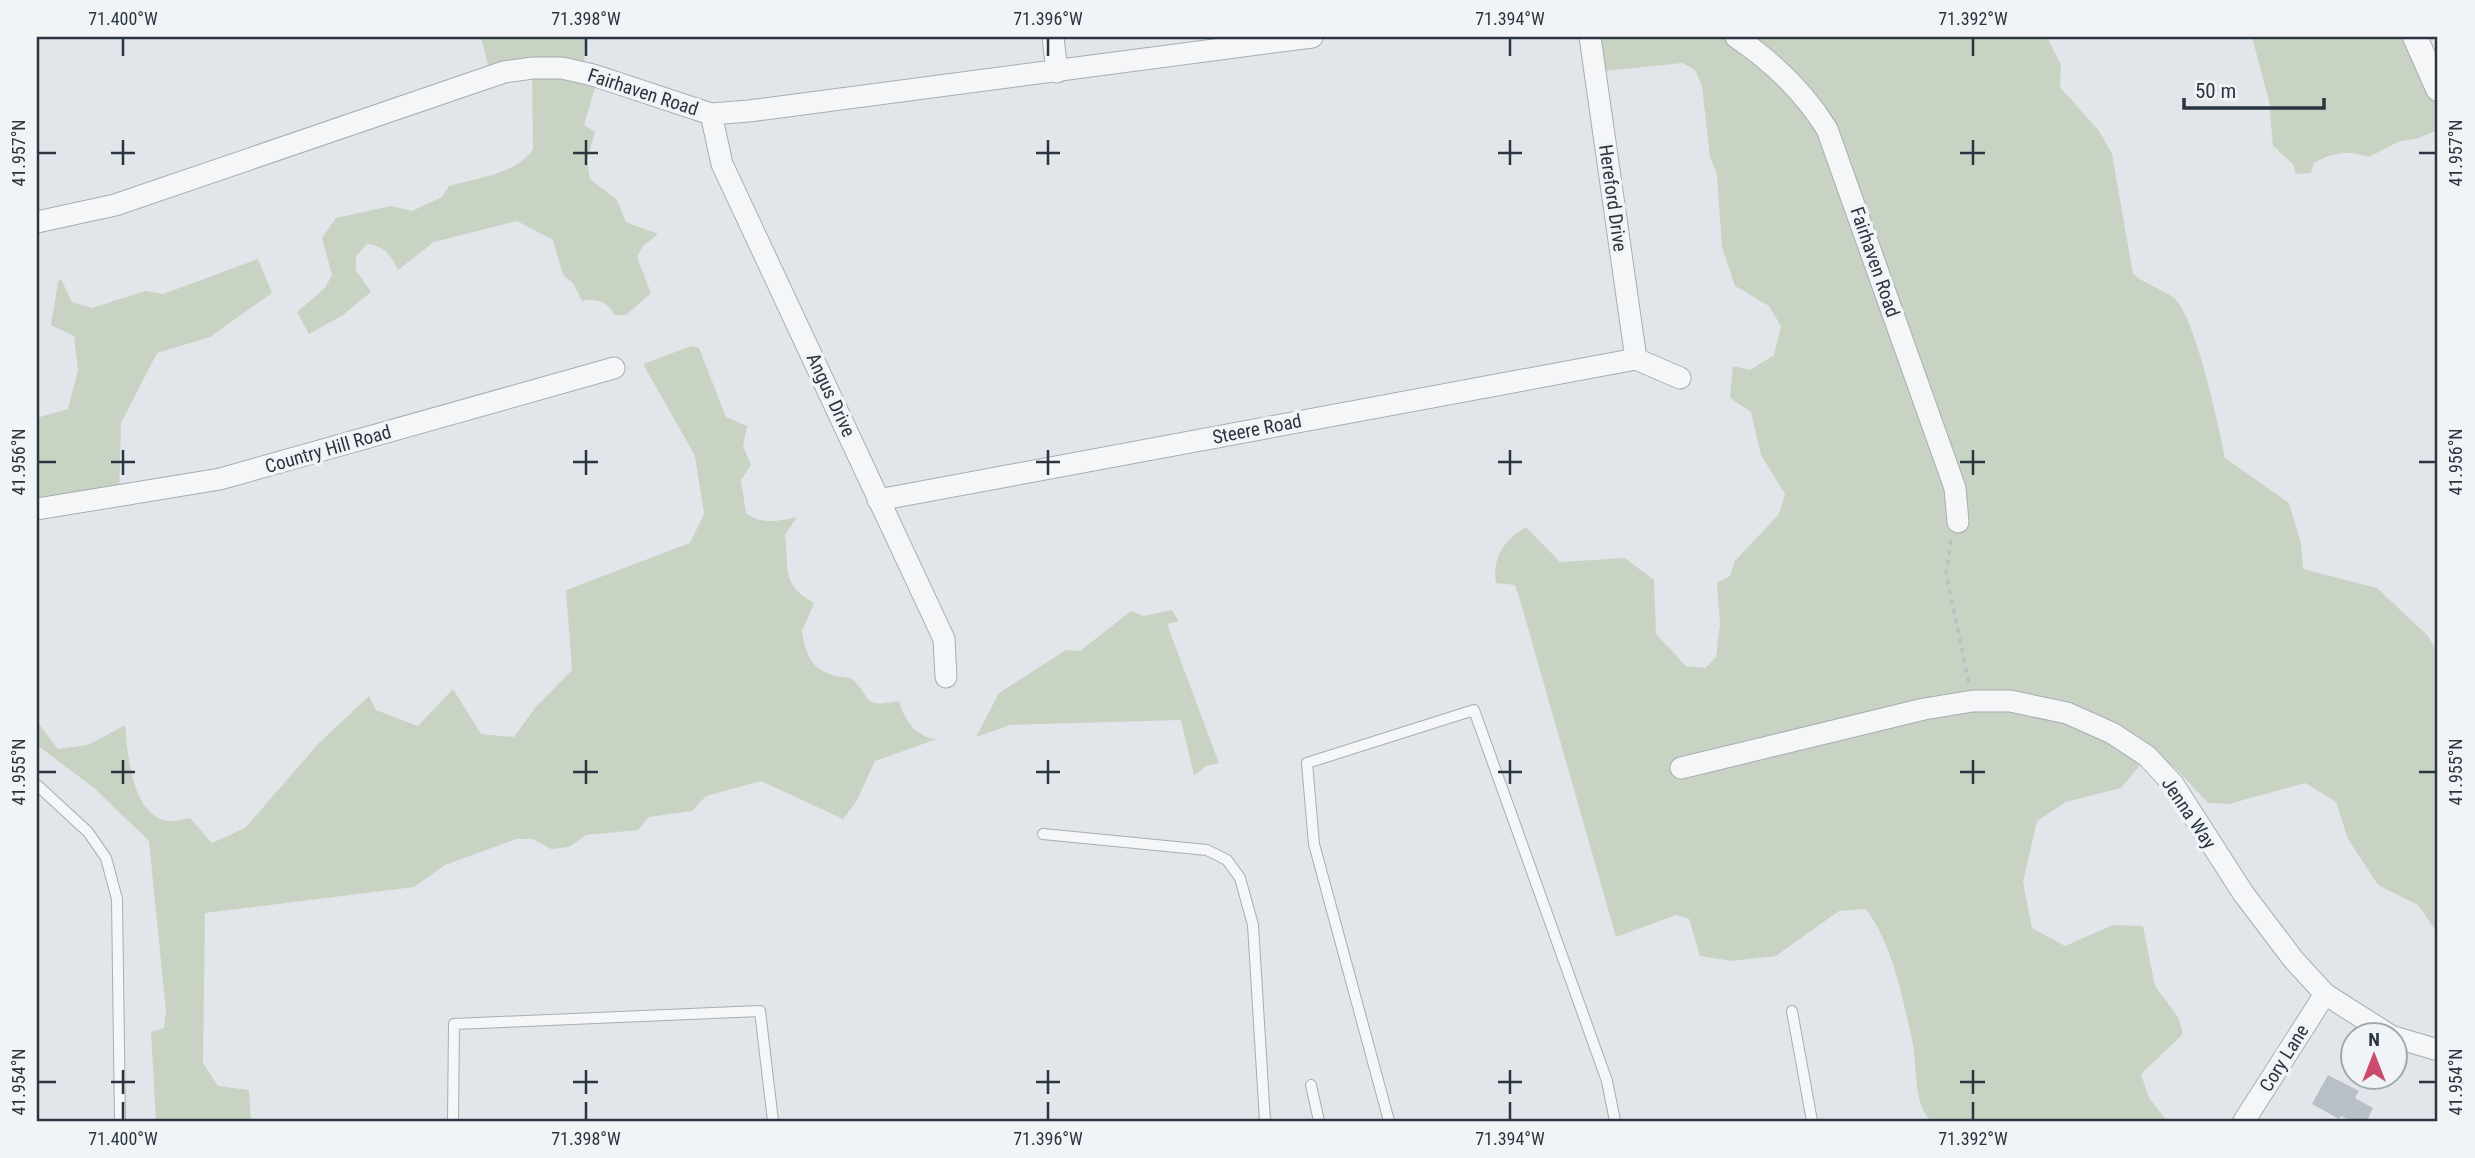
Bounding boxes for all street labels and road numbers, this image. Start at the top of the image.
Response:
street label: Fairhaven Road [585,63,701,121]
street label: Hereford Drive [1594,143,1632,253]
street label: Fairhaven Road [1845,204,1905,320]
street label: Angus Drive [802,350,860,441]
street label: Steere Road [1210,409,1304,449]
street label: Country Hill Road [262,420,394,478]
street label: Jenna Way [2157,773,2221,853]
street label: Cory Lane [2254,1020,2314,1096]

